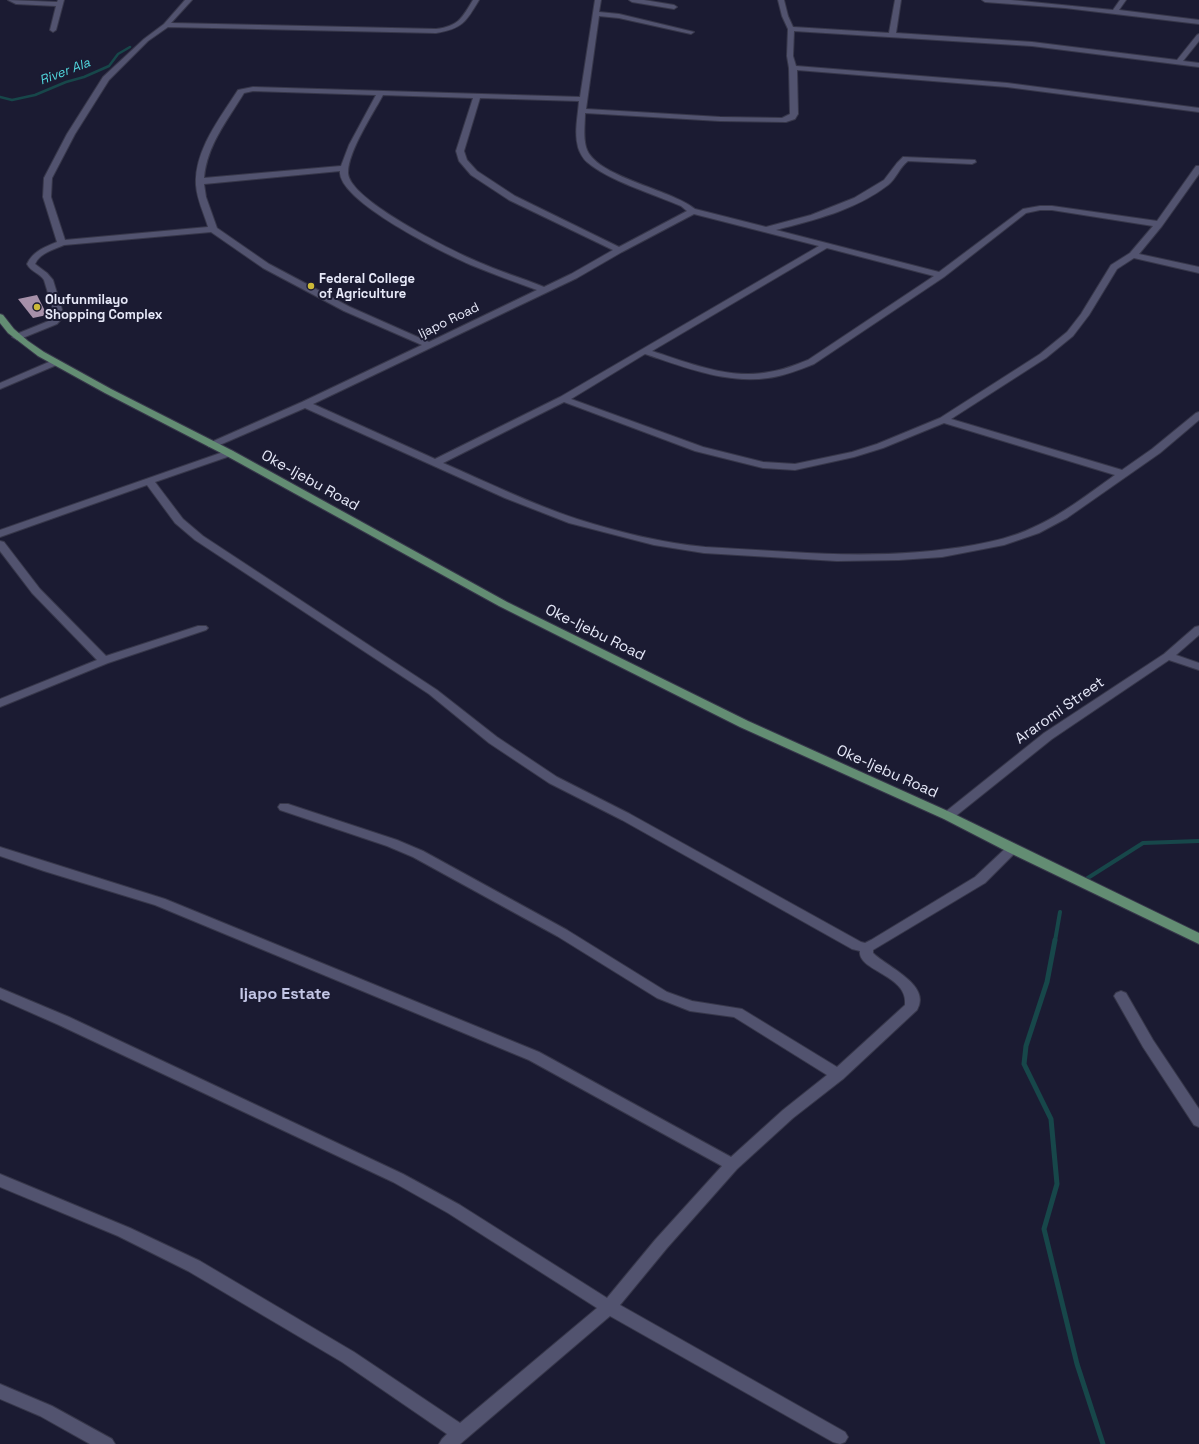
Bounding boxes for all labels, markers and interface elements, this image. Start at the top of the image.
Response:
water label: River Ala [38,55,92,89]
place label: Federal College of Agriculture [319,271,415,302]
marker: Federal College of Agriculture [306,281,316,291]
place label: Olufunmilayo Shopping Complex [45,292,162,323]
street label: Ijapo Road [416,300,482,342]
marker: Olufunmilayo Shopping Complex [32,302,42,312]
street label: Oke-Ijebu Road [258,447,362,515]
street label: Oke-Ijebu Road [542,601,648,665]
street label: Araromi Street [1012,674,1108,748]
street label: Oke-Ijebu Road [833,742,941,802]
district label: Ijapo Estate [239,985,331,1005]

